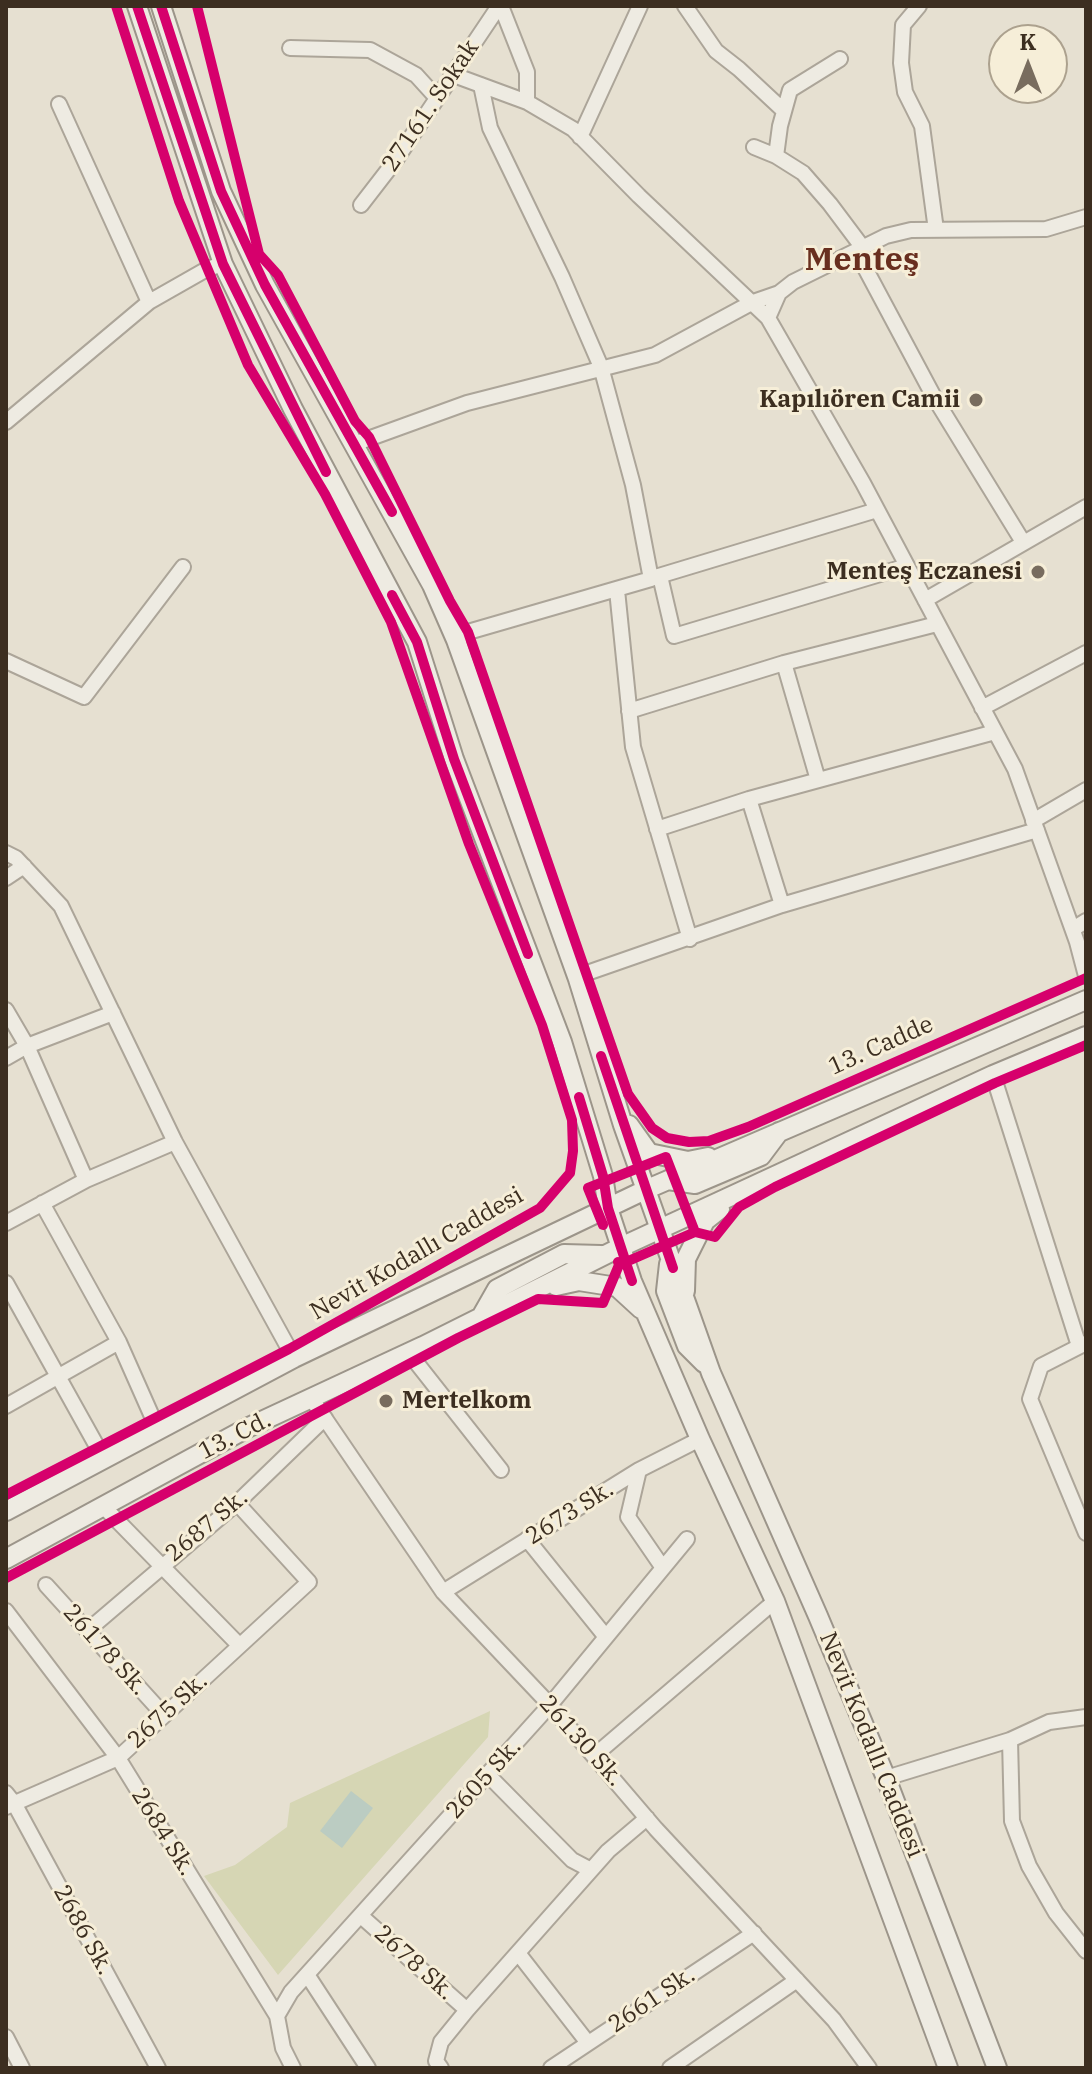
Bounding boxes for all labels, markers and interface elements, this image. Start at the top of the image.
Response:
north arrow [988,24,1068,104]
text: K [1020,27,1036,56]
street label: 27161. Sokak [376,35,486,177]
district label: Menteş [805,242,919,280]
place label: Kapılıören Camii [759,386,960,414]
marker: Kapılıören Camii [967,391,985,409]
place label: Menteş Eczanesi [827,558,1022,586]
marker: Menteş Eczanesi [1029,563,1047,581]
street label: 13. Cadde [824,1010,938,1082]
street label: Nevit Kodallı Caddesi [305,1181,529,1327]
place label: Mertelkom [402,1387,531,1415]
marker: Mertelkom [377,1392,395,1410]
street label: 13. Cd. [194,1406,276,1466]
street label: 2673 Sk. [521,1475,619,1551]
street label: 2687 Sk. [160,1483,254,1569]
street label: 26178 Sk. [57,1599,153,1701]
street label: Nevit Kodallı Caddesi [813,1628,929,1862]
street label: 2675 Sk. [122,1667,214,1755]
street label: 26130 Sk. [533,1690,629,1792]
street label: 2605 Sk. [440,1733,528,1825]
street label: 2684 Sk. [125,1783,201,1881]
street label: 2686 Sk. [47,1880,119,1980]
street label: 2678 Sk. [368,1919,460,2007]
street label: 2661 Sk. [603,1961,701,2039]

